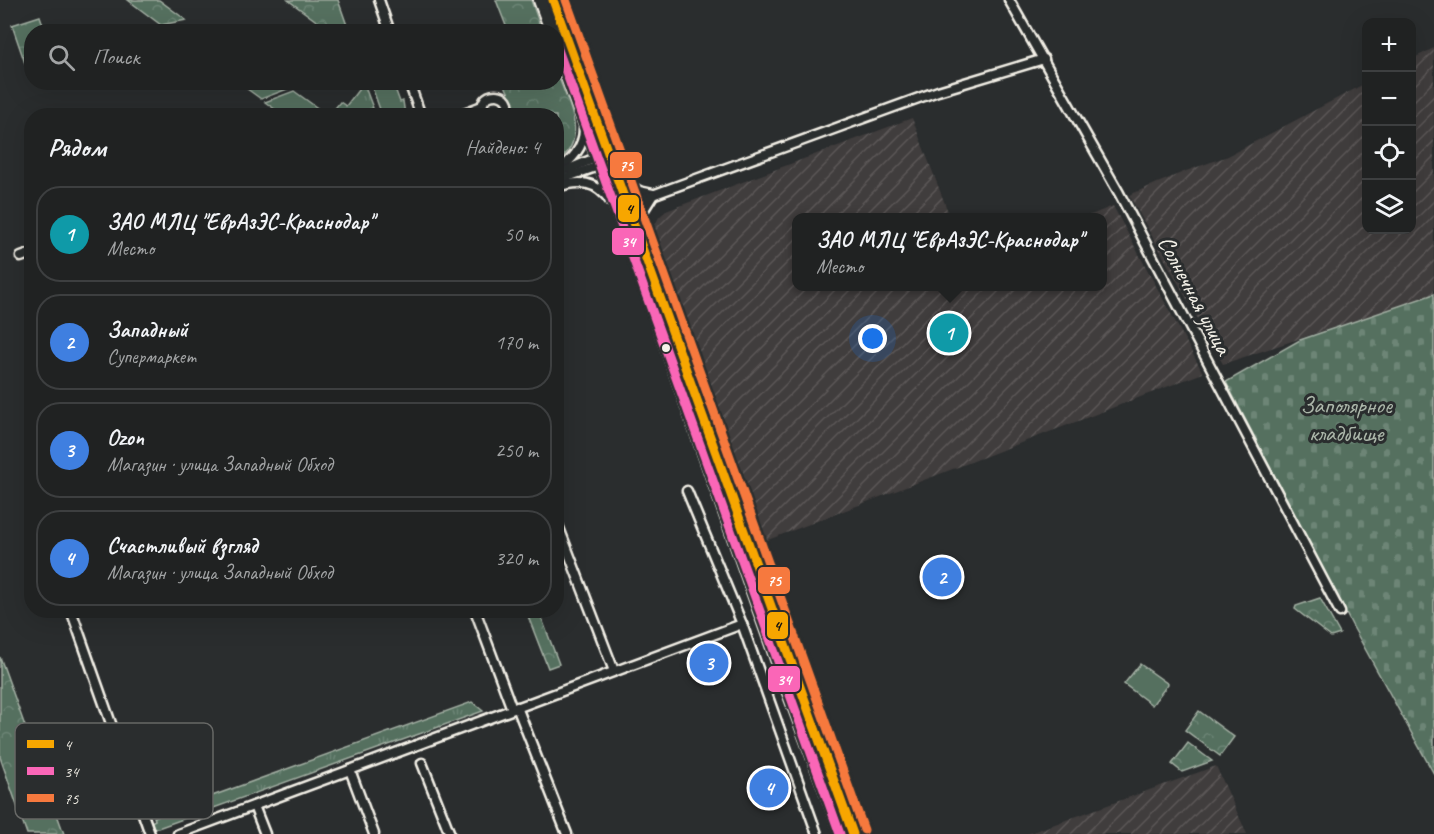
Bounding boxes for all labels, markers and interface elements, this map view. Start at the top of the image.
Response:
map controls [1362,18,1416,234]
button: + [1362,18,1416,72]
search box [24,24,564,90]
icon: search [45,41,78,74]
text: Поиск [93,43,139,71]
button: − [1362,72,1416,126]
button: locate [1362,126,1416,180]
text: Рядом [48,131,106,164]
text: Найдено: 4 [465,135,540,160]
line badge: 75 [609,151,643,179]
text: 75 [619,156,635,176]
button: layers [1362,180,1416,234]
line badge: 4 [617,194,640,223]
text: 4 [625,199,634,219]
text: ЗАО МЛЦ "ЕврАзЭС-Краснодар" [107,208,374,236]
popup [792,213,1107,291]
text: 1 [65,222,74,247]
text: 50 m [504,222,538,247]
text: ЗАО МЛЦ "ЕврАзЭС-Краснодар" [816,226,1083,254]
line badge: 34 [611,227,645,256]
street label: Солнечная улица [1151,230,1240,361]
text: 34 [621,232,637,252]
text: Место [107,236,154,261]
text: Место [816,254,863,279]
pin: 1 [930,310,968,356]
text: Западный [107,316,188,344]
your location [858,324,887,353]
text: 2 [65,330,74,355]
text: 170 m [495,330,538,355]
unlabelled marker [660,342,672,354]
text: Супермаркет [107,344,196,369]
park label: Заполярное кладбище [1300,390,1394,448]
text: Ozon [107,424,144,452]
text: 3 [65,438,74,463]
text: 250 m [495,438,538,463]
text: Магазин · улица Западный Обход [107,452,332,477]
text: Счастливый взгляд [107,532,258,560]
text: 4 [65,546,74,571]
text: 320 m [495,546,538,571]
pin: 2 [922,554,962,600]
text: Магазин · улица Западный Обход [107,560,332,585]
line badge: 75 [757,566,791,595]
text: 75 [767,571,783,591]
line badge: 4 [766,611,789,640]
text: 4 [773,616,782,636]
pin: 3 [690,640,728,686]
line badge: 34 [767,665,801,693]
text: 34 [777,670,793,690]
legend [15,723,213,819]
text: 4 [64,735,73,755]
text: 34 [64,762,80,782]
pin: 4 [750,766,788,810]
text: 75 [64,789,79,809]

